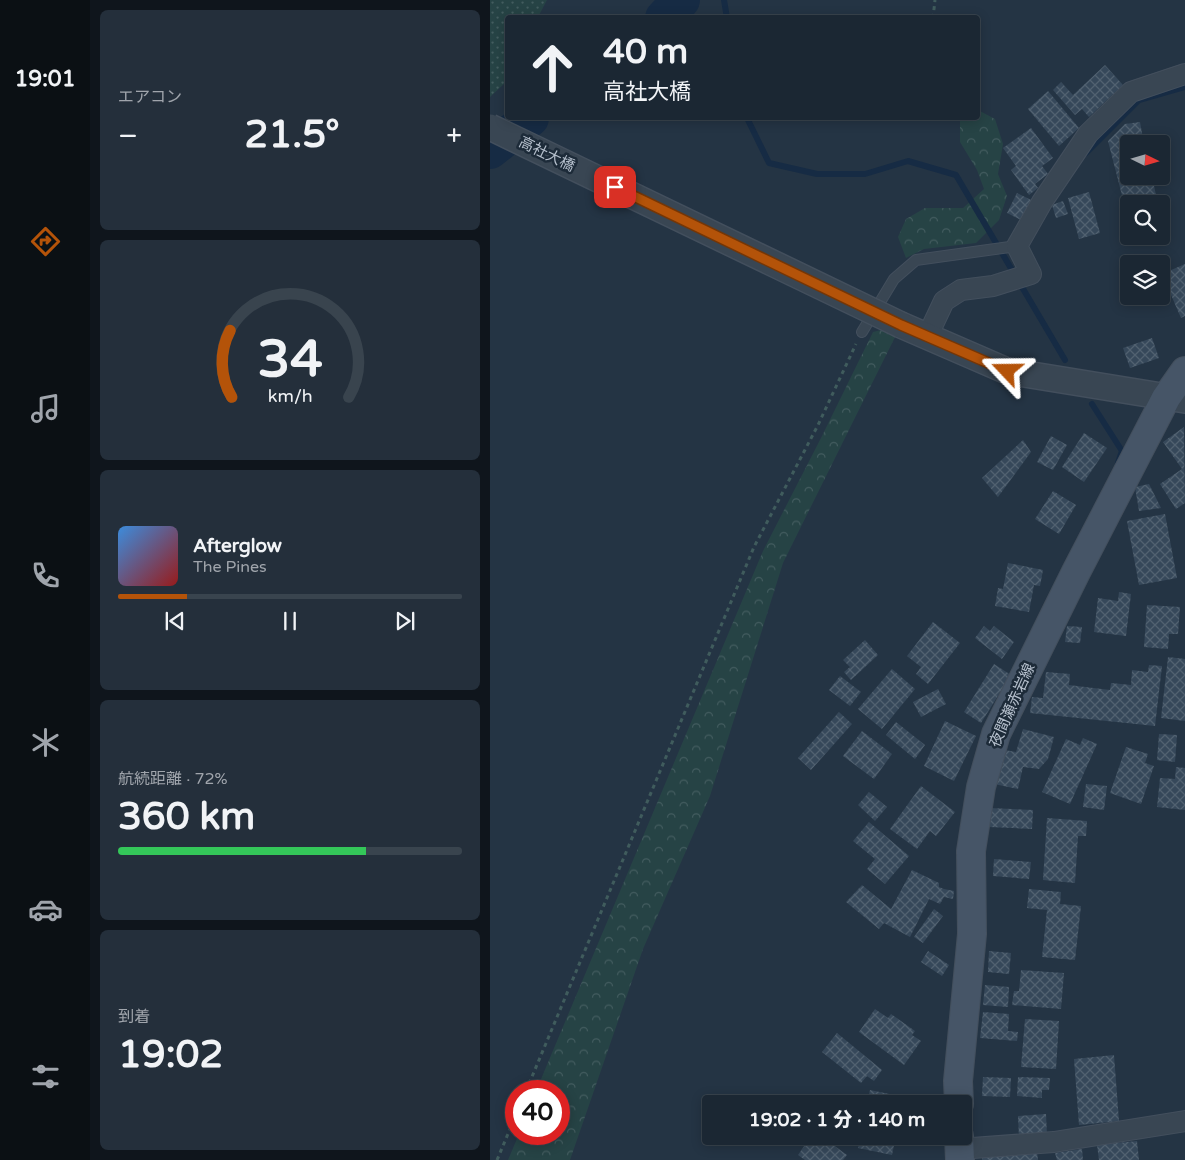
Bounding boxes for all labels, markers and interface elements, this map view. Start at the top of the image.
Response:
text: 40 m [603,31,688,73]
icon: ahead [520,35,585,100]
text: 19:01 [15,66,75,92]
text: 高社大橋 [603,79,691,105]
text: エアコン [118,87,182,107]
text: 21.5° [245,112,340,158]
text: − [118,119,138,153]
text: + [446,119,462,153]
street label: 高社大橋 [516,133,578,175]
north arrow [1120,135,1170,185]
map controls [1120,135,1170,305]
pin [594,166,636,208]
icon: arrive [601,173,629,201]
button: search [1120,195,1170,245]
icon: directions [28,224,63,259]
button: layers [1120,255,1170,305]
text: 34 [257,328,323,391]
position arrow [980,344,1032,396]
text: km/h [268,386,312,407]
icon: music [28,391,63,426]
text: Afterglow [193,535,282,557]
text: The Pines [193,557,267,577]
icon: phone [28,558,63,593]
icon: previous [161,607,189,635]
icon: pause [276,607,304,635]
icon: next [391,607,419,635]
street label: 夜間瀬赤岩線 [985,660,1039,750]
icon: climate [28,725,63,760]
text: 航続距離 · 72% [118,769,228,789]
text: 360 km [118,794,255,840]
icon: car [28,892,63,927]
text: 到着 [118,1007,150,1027]
text: 19:02 [118,1032,223,1078]
icon: filters [28,1059,63,1094]
speed limit sign: 40 [505,1080,570,1145]
text: 19:02 · 1 分 · 140 m [749,1109,925,1131]

